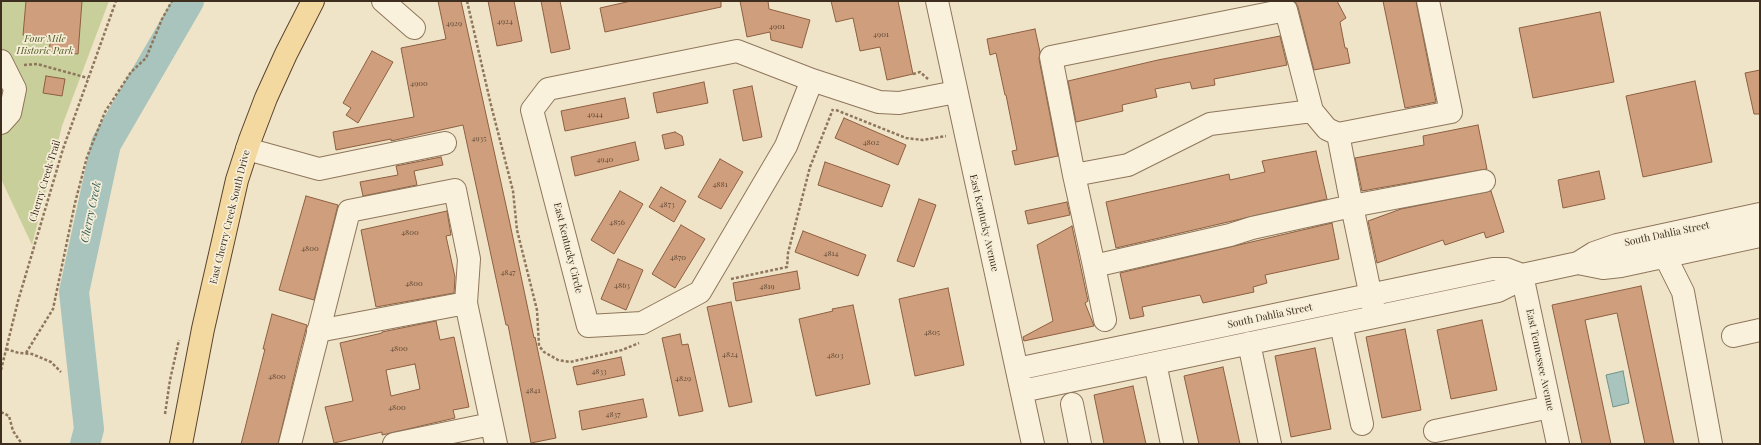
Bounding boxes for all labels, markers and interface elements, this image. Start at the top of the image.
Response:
house number: 4924 [497,16,513,26]
house number: 4929 [446,18,462,28]
house number: 4901 [769,21,785,31]
house number: 4901 [873,29,889,39]
park label: Four Mile Historic Park [16,33,74,56]
house number: 4900 [410,78,428,88]
house number: 4944 [587,109,603,119]
house number: 4935 [472,133,486,143]
house number: 4802 [863,137,879,147]
street label: Cherry Creek Trail [27,139,63,223]
street label: East Cherry Creek South Drive [207,149,253,285]
house number: 4940 [597,154,613,164]
street label: East Kentucky Avenue [967,173,1001,273]
house number: 4881 [712,179,728,189]
water label: Cherry Creek [78,180,104,244]
house number: 4873 [660,199,674,209]
street label: East Kentucky Circle [551,201,585,295]
house number: 4856 [609,217,625,227]
street label: South Dahlia Street [1623,219,1711,249]
house number: 4800 [401,227,419,237]
house number: 4800 [301,243,319,253]
house number: 4814 [823,248,839,258]
house number: 4870 [670,252,686,262]
house number: 4847 [500,267,516,277]
house number: 4800 [405,278,423,288]
house number: 4863 [614,280,630,290]
house number: 4819 [759,281,775,291]
street label: South Dahlia Street [1226,301,1314,331]
street label: East Tennessee Avenue [1523,308,1557,412]
house number: 4805 [924,327,940,337]
house number: 4800 [390,343,408,353]
house number: 4824 [722,349,738,359]
house number: 4803 [827,350,843,360]
house number: 4833 [591,366,607,376]
house number: 4800 [268,371,286,381]
house number: 4829 [675,373,691,383]
house number: 4841 [525,385,541,395]
house number: 4800 [388,402,406,412]
house number: 4837 [606,409,620,419]

